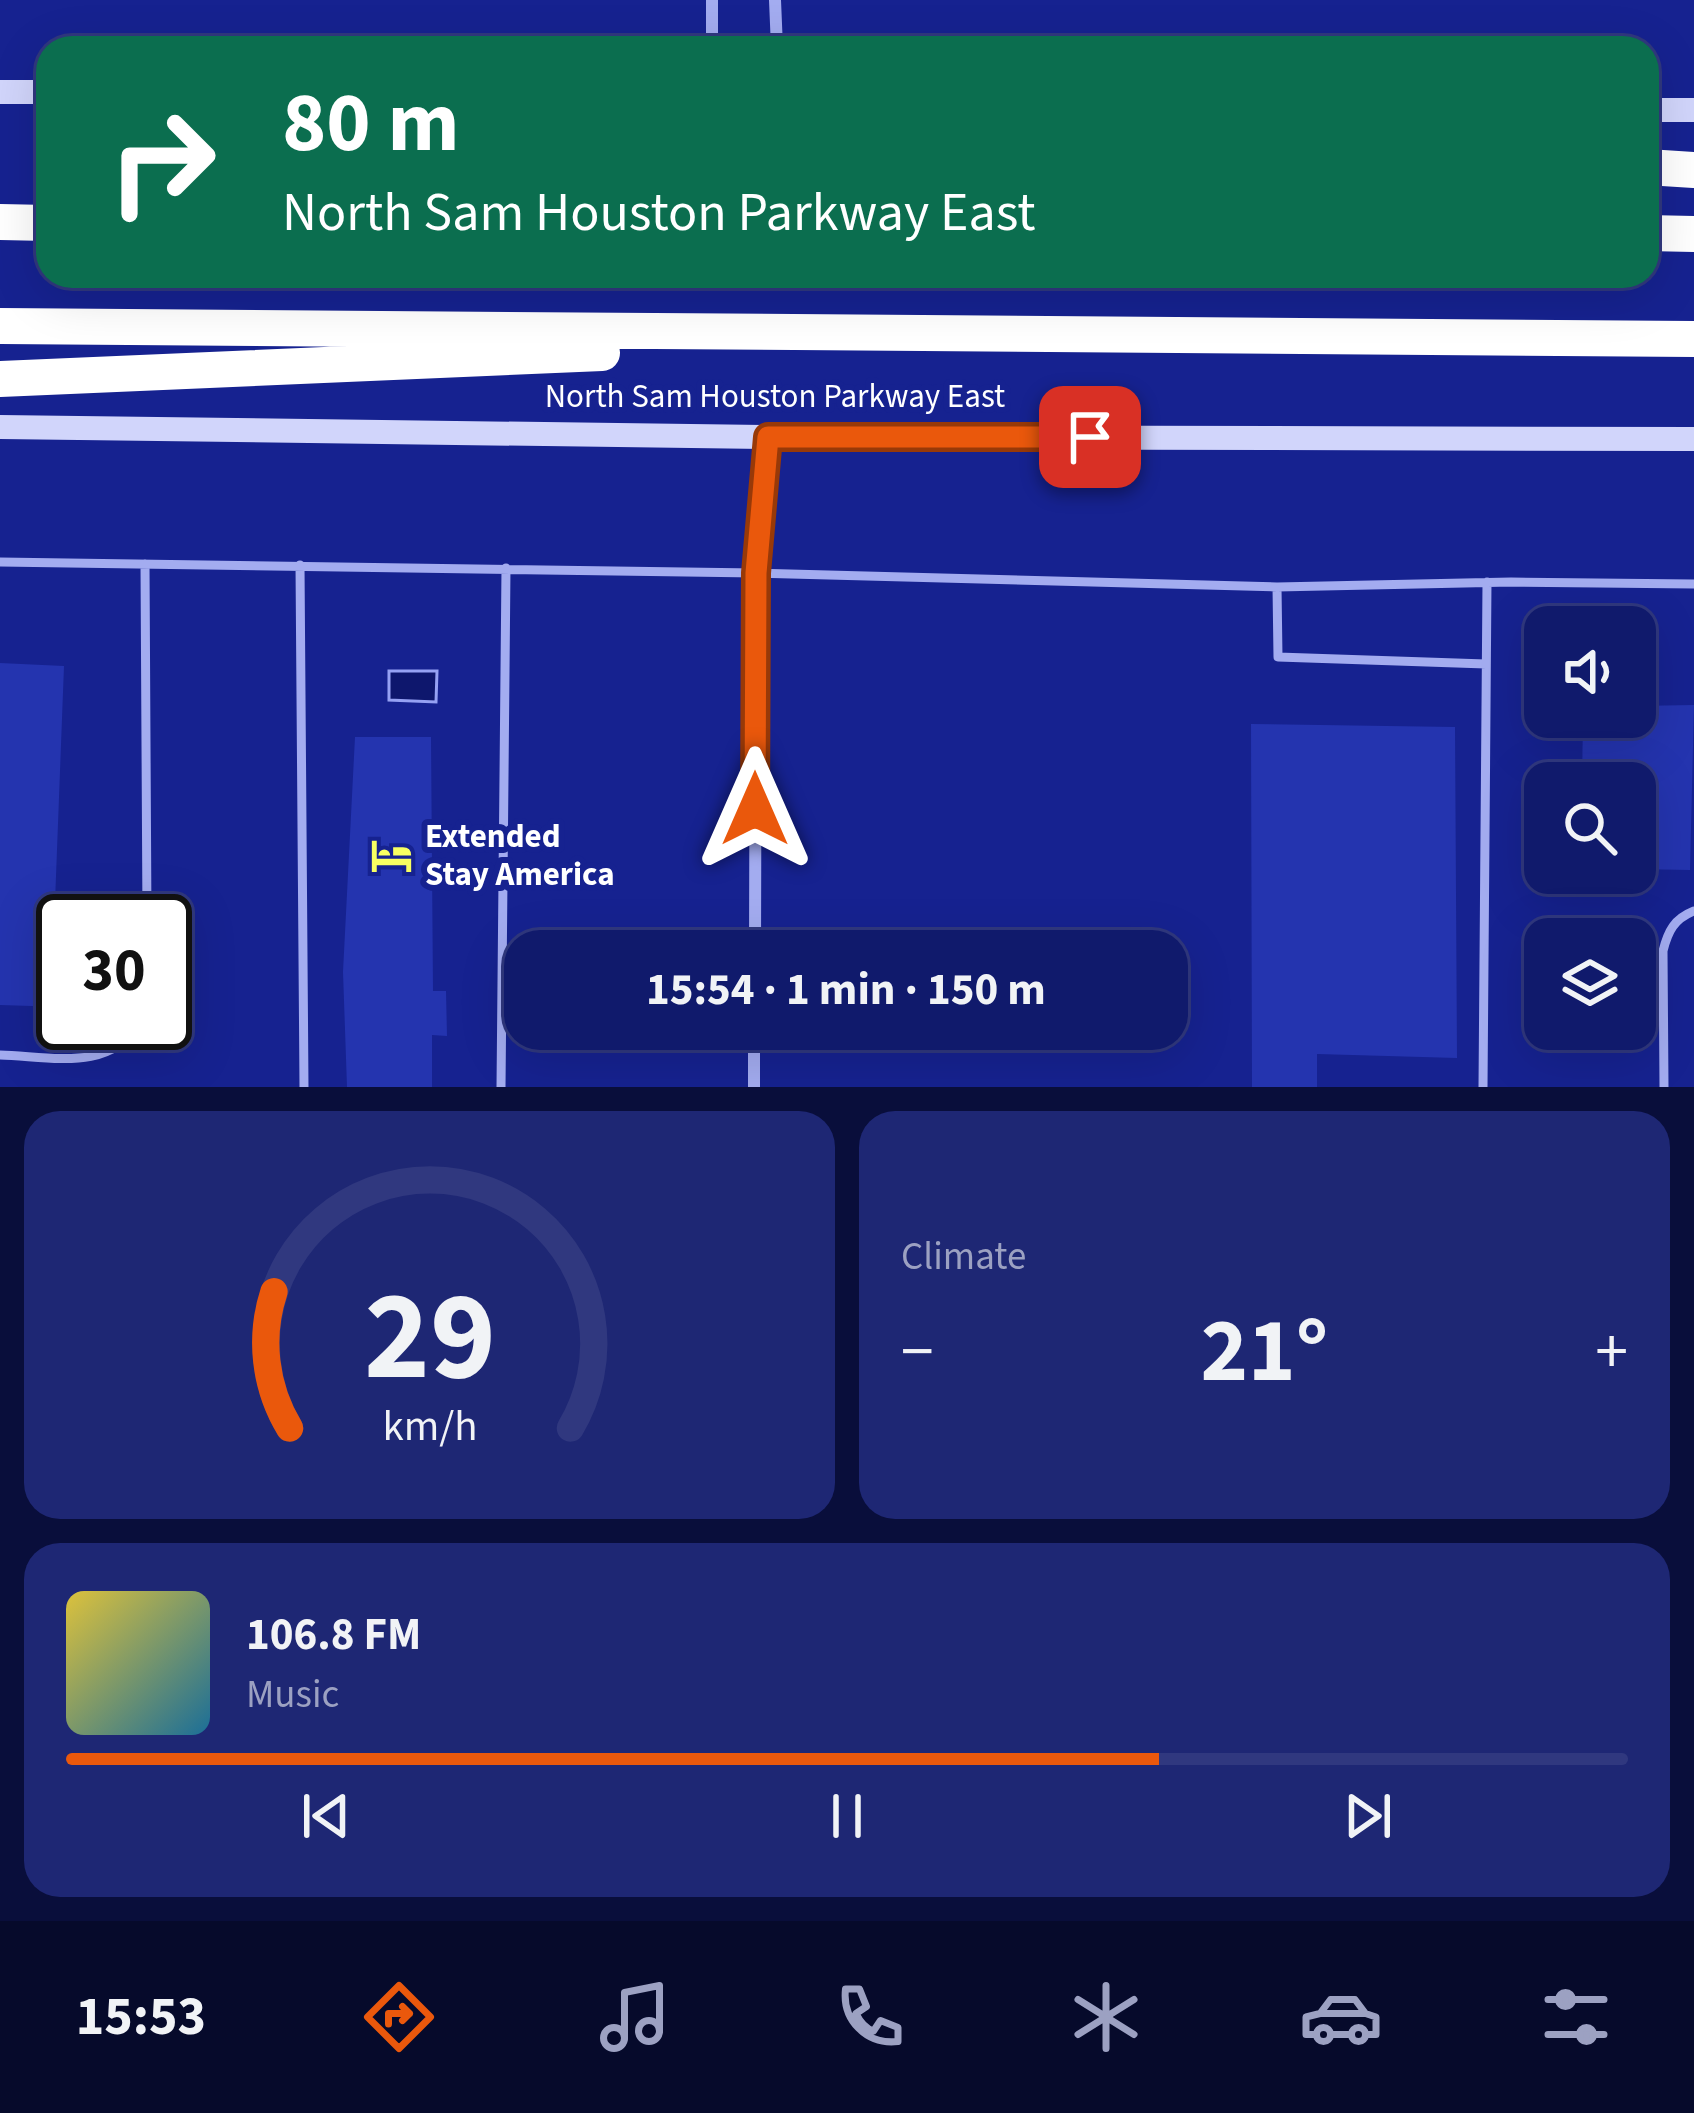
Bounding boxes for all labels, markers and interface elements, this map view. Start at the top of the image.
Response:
text: 80 m [282,64,460,184]
icon: right [84,84,240,240]
text: North Sam Houston Parkway East [282,175,1035,252]
street label: North Sam Houston Parkway East [545,373,1005,420]
pin [1039,386,1141,488]
icon: arrive [1057,404,1123,470]
map controls [1524,606,1656,1050]
button: sound [1524,606,1656,738]
position arrow [692,746,818,872]
button: search [1524,762,1656,894]
place label: Extended Stay America [425,813,615,898]
hotel icon: Extended Stay America [368,832,414,878]
speed limit sign: 30 [36,894,192,1050]
button: layers [1524,918,1656,1050]
text: 15:54 · 1 min · 150 m [646,958,1046,1022]
text: Climate [901,1229,1026,1285]
text: 29 [364,1249,495,1427]
text: 21° [1201,1288,1328,1416]
text: − [901,1305,934,1399]
text: + [1595,1305,1628,1399]
text: km/h [382,1396,477,1457]
text: 106.8 FM [246,1603,421,1667]
text: Music [246,1667,339,1723]
icon: previous [293,1783,359,1849]
icon: pause [814,1783,880,1849]
icon: next [1335,1783,1401,1849]
icon: directions [357,1975,441,2059]
icon: music [593,1975,677,2059]
icon: phone [828,1975,912,2059]
icon: climate [1064,1975,1148,2059]
icon: car [1299,1975,1383,2059]
icon: filters [1534,1975,1618,2059]
text: 15:53 [76,1979,206,2056]

